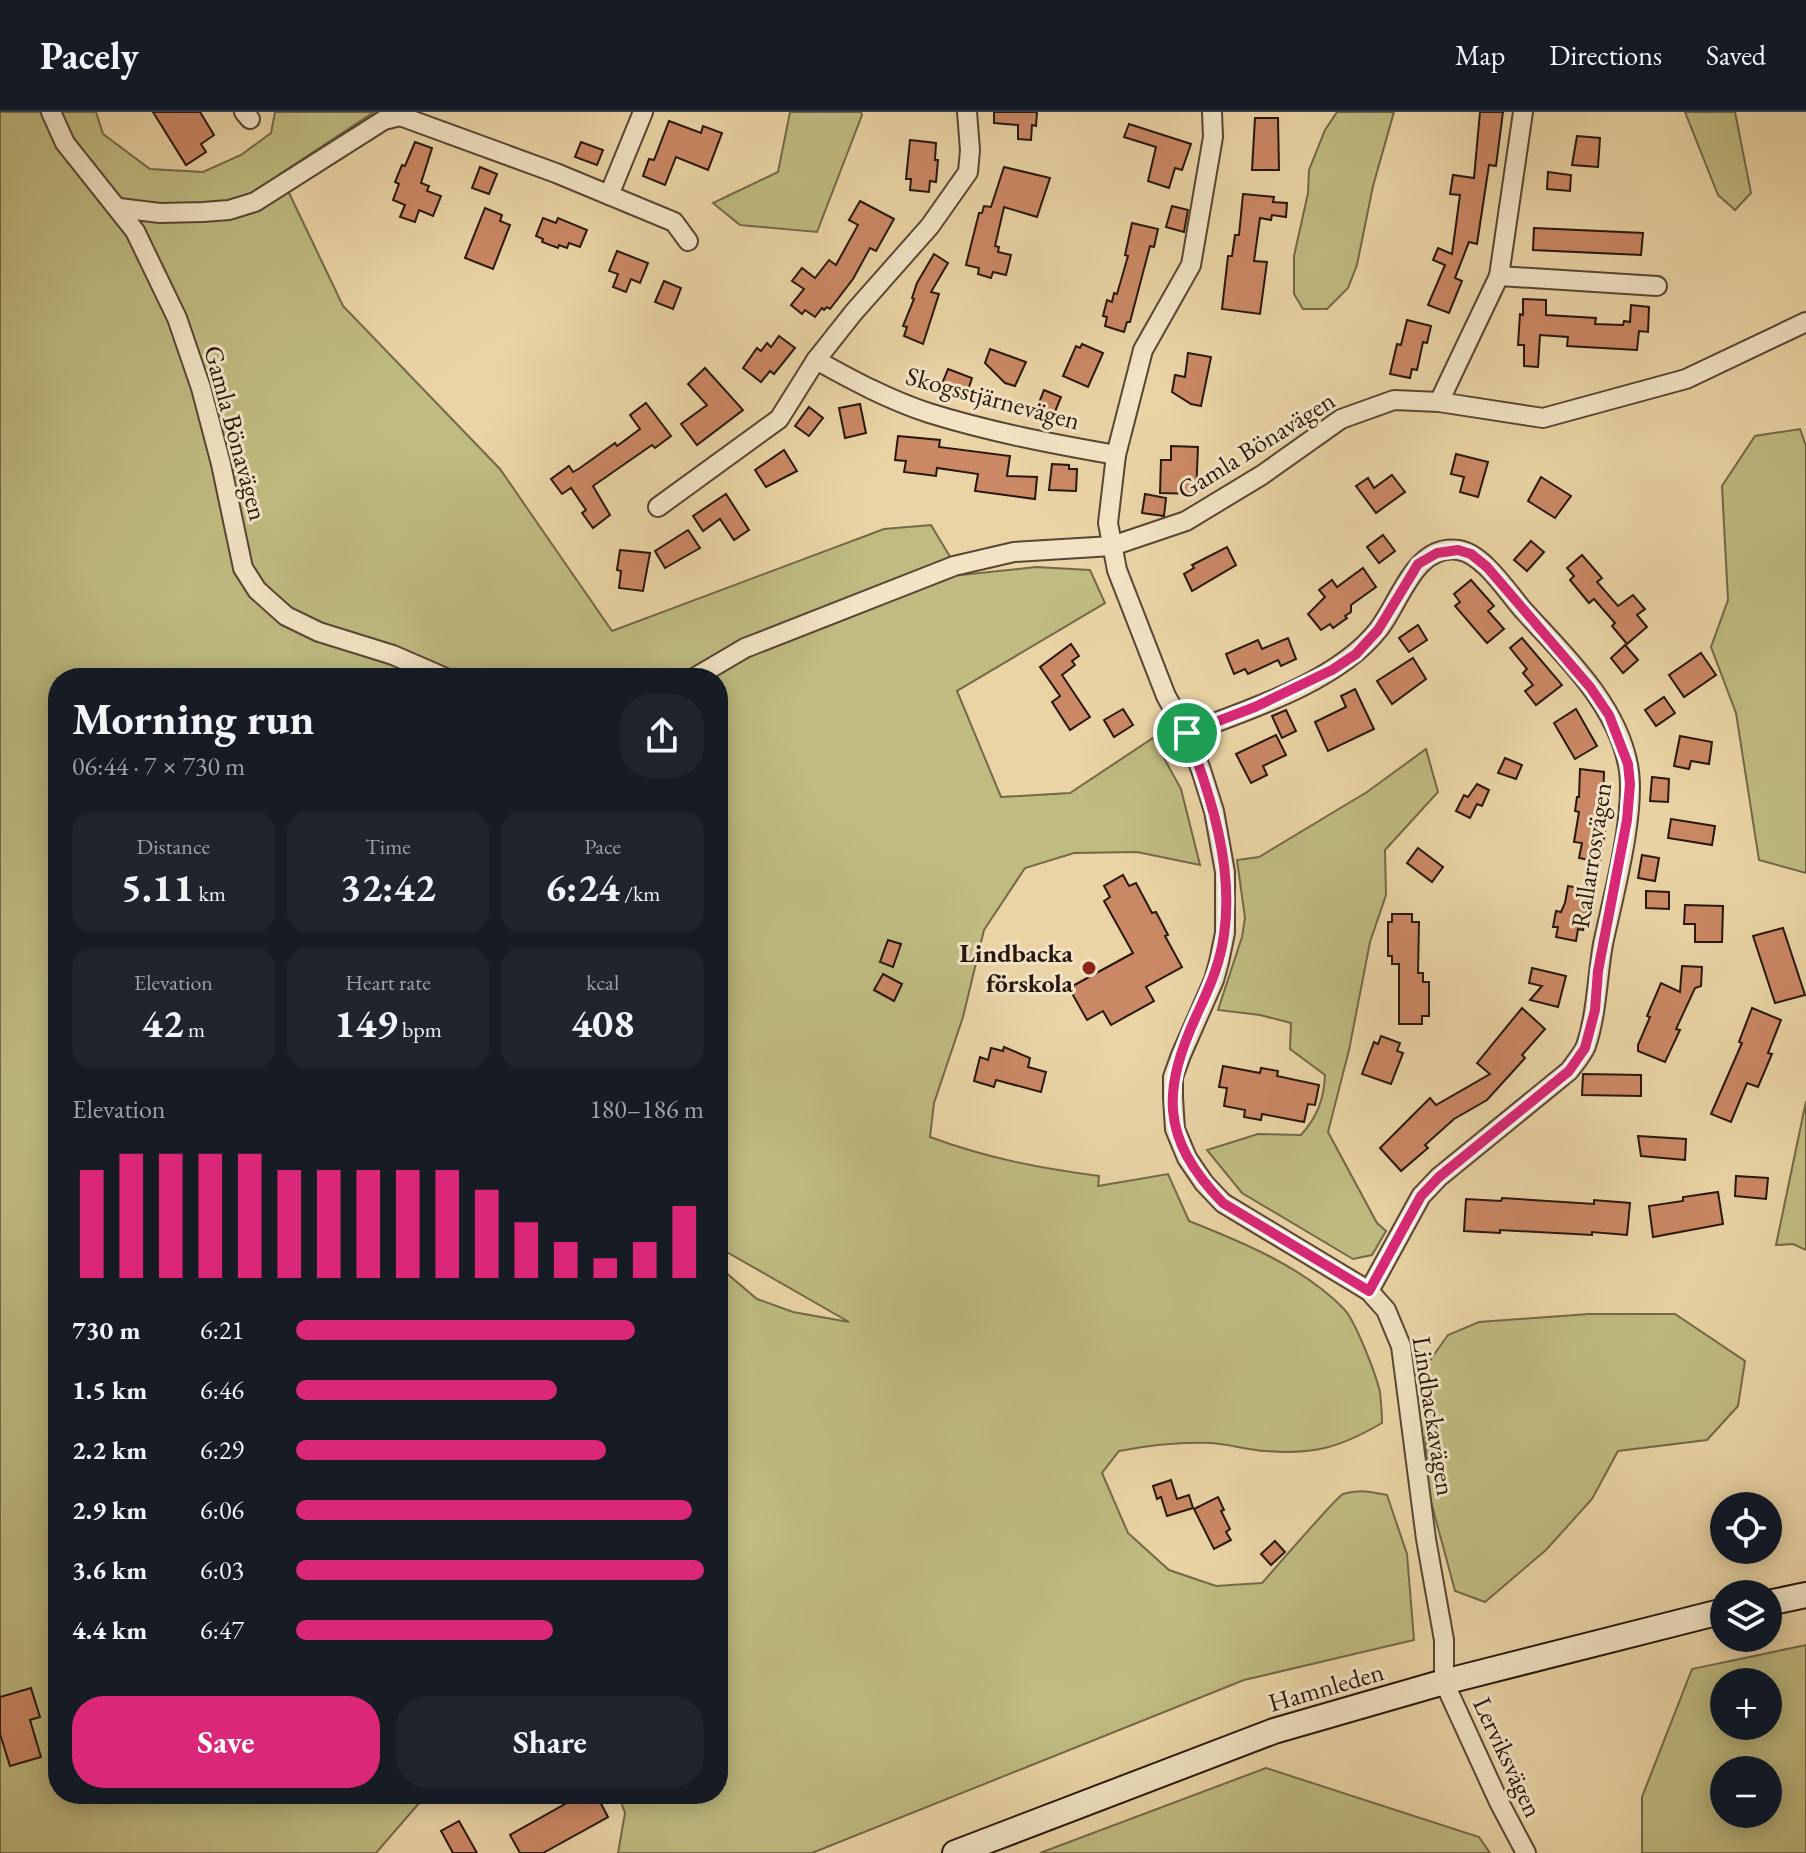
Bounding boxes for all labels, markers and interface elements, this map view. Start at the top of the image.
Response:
text: Pacely [40,31,139,80]
text: Map [1455,37,1505,73]
text: Directions [1549,37,1662,73]
text: Saved [1706,37,1766,73]
street label: Gamla Bönavägen [196,342,276,524]
street label: Skogsstjärnevägen [902,358,1084,438]
street label: Gamla Bönavägen [1171,383,1341,507]
text: Morning run [72,690,314,747]
button: share [620,694,704,778]
pin [1153,699,1221,767]
icon: arrive [1165,711,1209,755]
text: 06:44 · 7 × 730 m [72,749,245,783]
street label: Rallarrosvägen [1563,780,1619,930]
text: Distance [137,832,210,861]
text: Time [365,832,411,861]
text: Pace [584,832,621,861]
text: 5.11 [121,861,194,913]
text: 32:42 [340,861,436,913]
text: 6:24 [545,861,620,913]
text: km [194,879,226,908]
text: /km [620,879,660,908]
place label: Lindbacka förskola [960,936,1074,1000]
marker: Lindbacka förskola [1080,959,1098,977]
text: Elevation [134,968,213,997]
text: Heart rate [345,968,431,997]
text: kcal [586,968,619,997]
text: 42 [141,997,184,1049]
text: 149 [334,997,398,1049]
text: 408 [571,997,634,1049]
text: m [184,1015,205,1044]
text: bpm [398,1015,442,1044]
text: Elevation [72,1092,166,1126]
text: 180–186 m [589,1092,704,1126]
text: 730 m [72,1313,140,1347]
text: 6:21 [200,1313,244,1347]
street label: Lindbackavägen [1405,1334,1463,1498]
text: 1.5 km [72,1373,147,1407]
text: 6:46 [200,1373,244,1407]
text: 2.2 km [72,1433,147,1467]
text: 6:29 [200,1433,244,1467]
map controls [1710,1492,1782,1828]
button: locate [1710,1492,1782,1564]
text: 2.9 km [72,1493,147,1527]
text: 6:06 [200,1493,244,1527]
text: 3.6 km [72,1553,147,1587]
text: 6:03 [200,1553,244,1587]
button: layers [1710,1580,1782,1652]
text: 4.4 km [72,1613,147,1647]
text: 6:47 [200,1613,244,1647]
street label: Hamnleden [1264,1654,1388,1720]
button: + [1710,1668,1782,1740]
street label: Lerviksvägen [1465,1691,1551,1823]
button: Save [72,1696,380,1788]
button: Share [396,1696,704,1788]
button: − [1710,1756,1782,1828]

